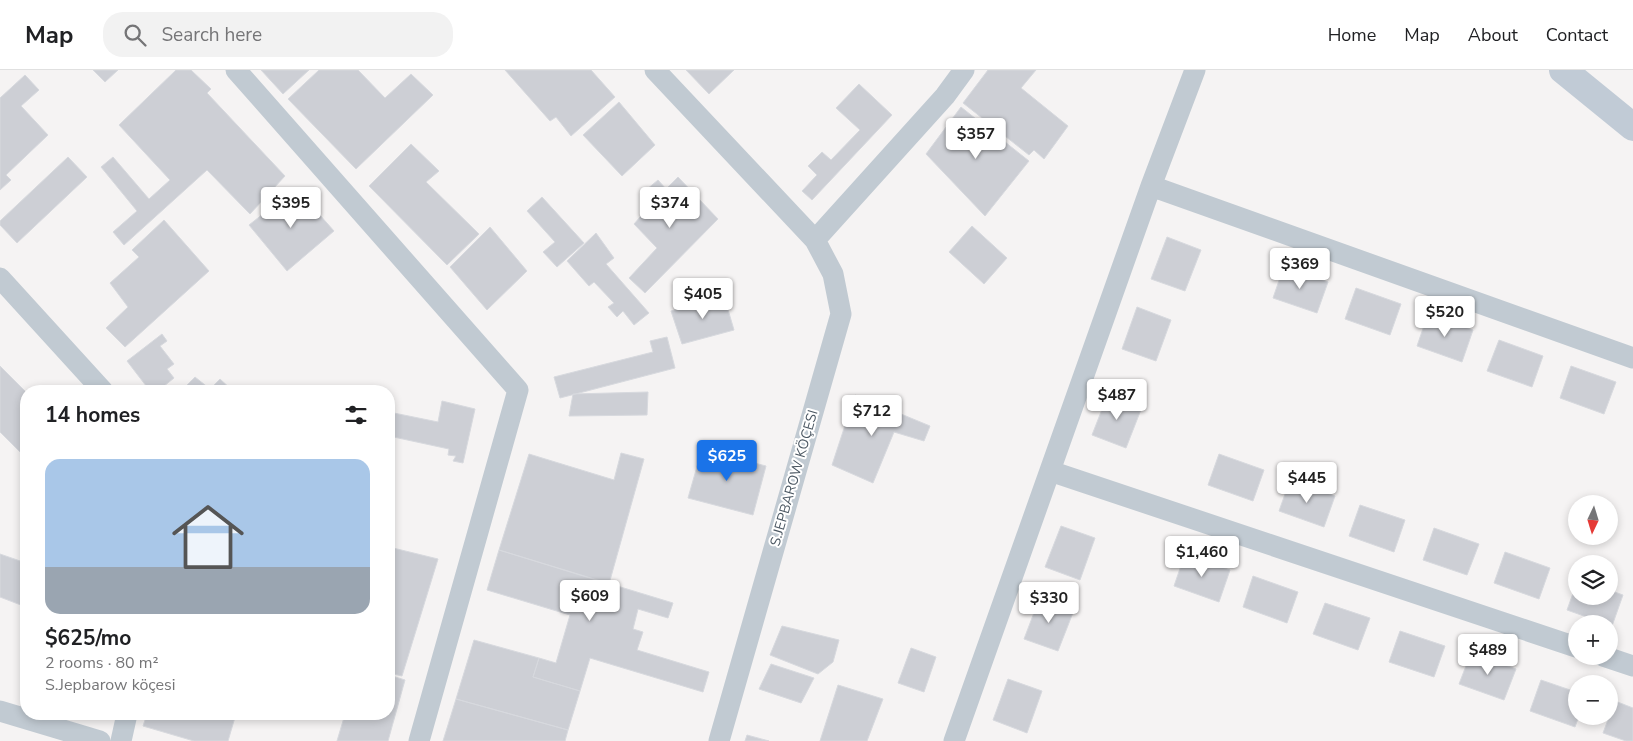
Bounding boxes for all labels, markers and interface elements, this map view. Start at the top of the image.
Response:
search box [103,12,453,57]
text: Map [25,19,73,51]
icon: search [121,21,149,49]
text: Search here [161,22,262,48]
text: Home [1328,23,1376,47]
text: Map [1404,23,1440,47]
text: About [1468,23,1518,47]
text: Contact [1546,23,1608,47]
pin: $357 [946,118,1006,160]
text: $357 [957,123,995,145]
pin: $395 [261,186,321,229]
pin: $374 [640,186,700,229]
text: $395 [272,192,310,214]
text: $374 [651,192,689,214]
pin: $369 [1270,248,1330,290]
text: $369 [1281,253,1319,275]
pin: $405 [673,278,733,320]
text: $405 [684,283,722,305]
pin: $520 [1415,296,1475,338]
text: $520 [1426,301,1464,323]
pin: $487 [1087,378,1147,421]
text: $487 [1098,384,1136,406]
pin: $712 [842,394,902,437]
text: $712 [853,400,891,422]
text: 14 homes [45,401,140,429]
icon: filters [342,401,370,429]
street label: S.JEPBAROW KÖÇESI [765,408,823,548]
pin: $625 [697,440,757,482]
text: $625 [708,445,746,467]
pin: $445 [1277,462,1337,504]
text: $445 [1288,467,1326,489]
icon: home [163,492,253,582]
north arrow [1568,495,1618,545]
map controls [1568,495,1618,725]
pin: $1,460 [1161,536,1243,578]
text: $1,460 [1176,541,1228,563]
button: layers [1568,555,1618,605]
pin: $609 [560,580,620,622]
pin: $330 [1019,582,1079,624]
text: $609 [571,585,609,607]
text: $330 [1030,587,1068,609]
button: + [1568,615,1618,665]
text: $625/mo [45,624,131,652]
pin: $489 [1458,634,1518,676]
text: $489 [1469,639,1507,661]
text: 2 rooms · 80 m² [45,652,158,674]
text: S.Jepbarow köçesi [45,674,176,696]
button: − [1568,675,1618,725]

